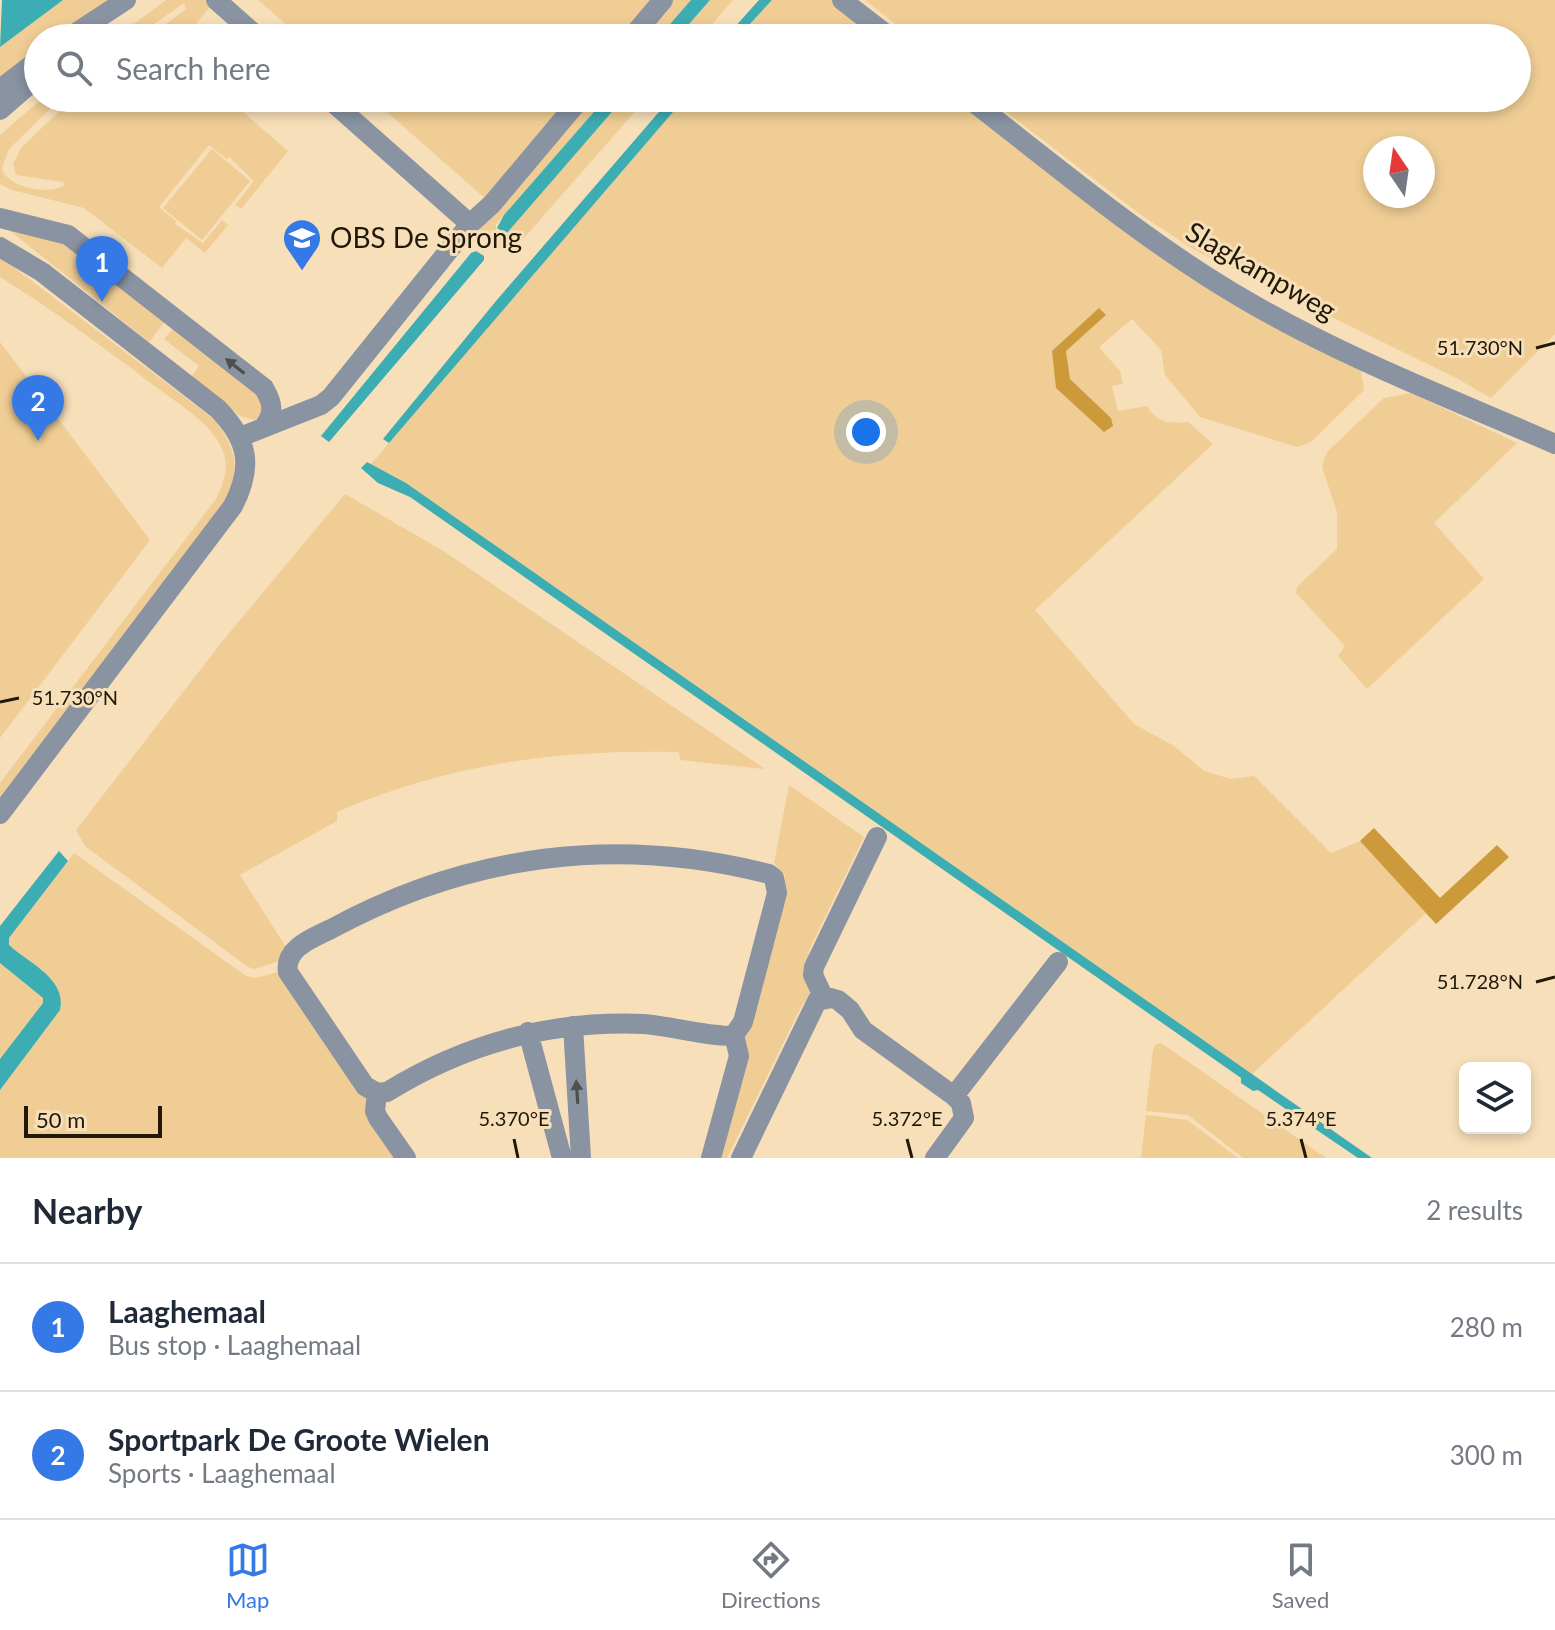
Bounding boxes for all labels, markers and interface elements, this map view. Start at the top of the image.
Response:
search box [24,24,1531,112]
icon: search [52,46,96,90]
text: Search here [116,50,271,86]
north arrow [1363,136,1435,208]
street label: Slagkampweg [1180,213,1343,327]
school or university icon: OBS De Sprong [281,217,323,272]
place label: OBS De Sprong [330,220,522,254]
pin: 1 [76,236,128,302]
text: 51.730°N [1437,335,1523,359]
one-way arrow [225,358,245,374]
pin: 2 [12,375,64,441]
your location [846,412,886,452]
text: 51.730°N [32,685,118,709]
text: 51.728°N [1437,969,1523,993]
map controls [1459,1062,1531,1134]
button: layers [1459,1062,1531,1134]
one-way arrow [570,1079,583,1104]
scale bar [24,1102,162,1138]
text: 50 m [36,1106,85,1133]
text: 5.370°E [479,1106,549,1130]
text: 5.372°E [872,1106,942,1130]
text: 5.374°E [1266,1106,1336,1130]
text: Nearby [32,1190,143,1231]
text: 2 results [1426,1194,1523,1226]
text: Laaghemaal [108,1293,266,1329]
text: 1 [50,1311,66,1343]
text: 280 m [1450,1311,1523,1343]
text: Bus stop · Laaghemaal [108,1329,361,1361]
text: Sportpark De Groote Wielen [108,1421,490,1457]
text: 2 [50,1439,66,1471]
text: 300 m [1450,1439,1523,1471]
text: Sports · Laaghemaal [108,1457,336,1489]
tab: Map [226,1538,270,1613]
tab: Directions [721,1538,820,1613]
tab: Saved [1272,1538,1329,1613]

